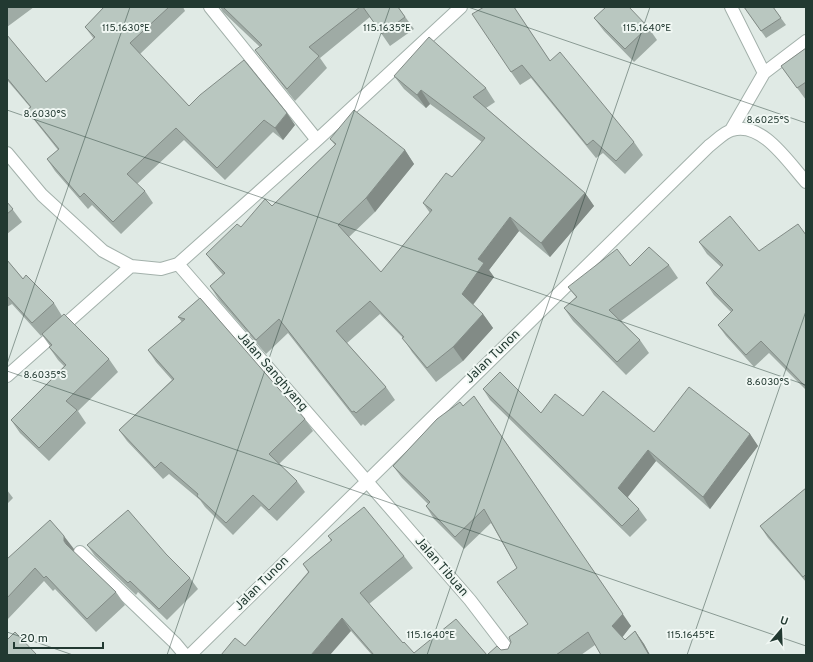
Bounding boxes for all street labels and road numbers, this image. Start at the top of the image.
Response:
street label: Jalan Tunon [462,327,524,387]
street label: Jalan Sanghyang [233,329,311,415]
street label: Jalan Tibuan [411,534,471,600]
street label: Jalan Tunon [231,553,293,615]

